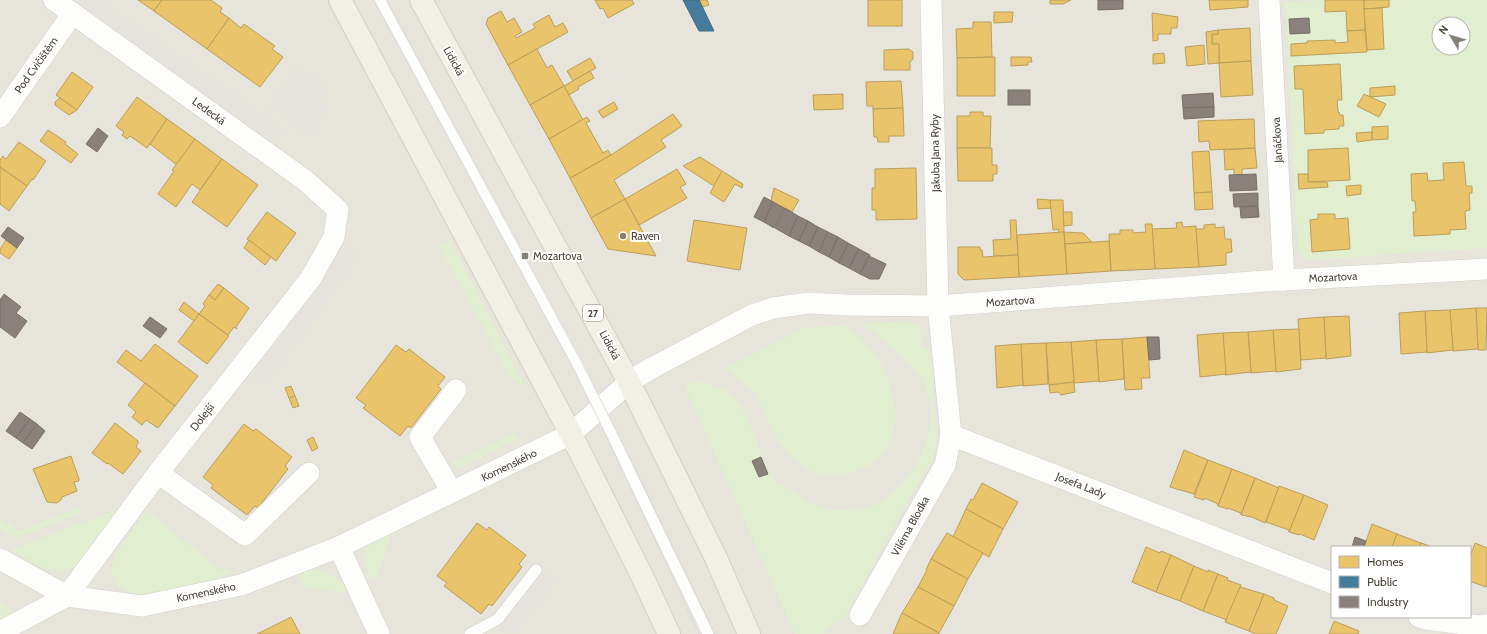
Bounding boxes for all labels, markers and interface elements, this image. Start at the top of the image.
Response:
north arrow [1431,16,1471,56]
text: N [1435,22,1451,37]
street label: Pod Cvičištěm [11,34,61,96]
street label: Lidická [440,44,468,79]
street label: Ledecká [190,94,229,128]
street label: Jakuba Jana Ryby [927,113,943,193]
street label: Janáčkova [1269,116,1285,164]
place label: Raven [631,229,660,243]
marker: Raven [618,231,628,241]
place label: Mozartova [533,249,583,263]
marker: Mozartova [520,251,530,261]
street label: Mozartova [1308,269,1359,285]
street label: Mozartova [985,292,1036,310]
road number: 27 [583,305,603,321]
street label: Lidická [596,328,624,363]
street label: Dolejší [187,400,218,434]
street label: Komenského [479,446,539,484]
street label: Josefa Lady [1053,469,1109,501]
street label: Viléma Blodka [888,493,933,558]
legend [1331,546,1471,618]
text: Homes [1367,554,1404,569]
text: Public [1367,574,1398,589]
street label: Komenského [175,579,237,605]
text: Industry [1367,594,1408,609]

